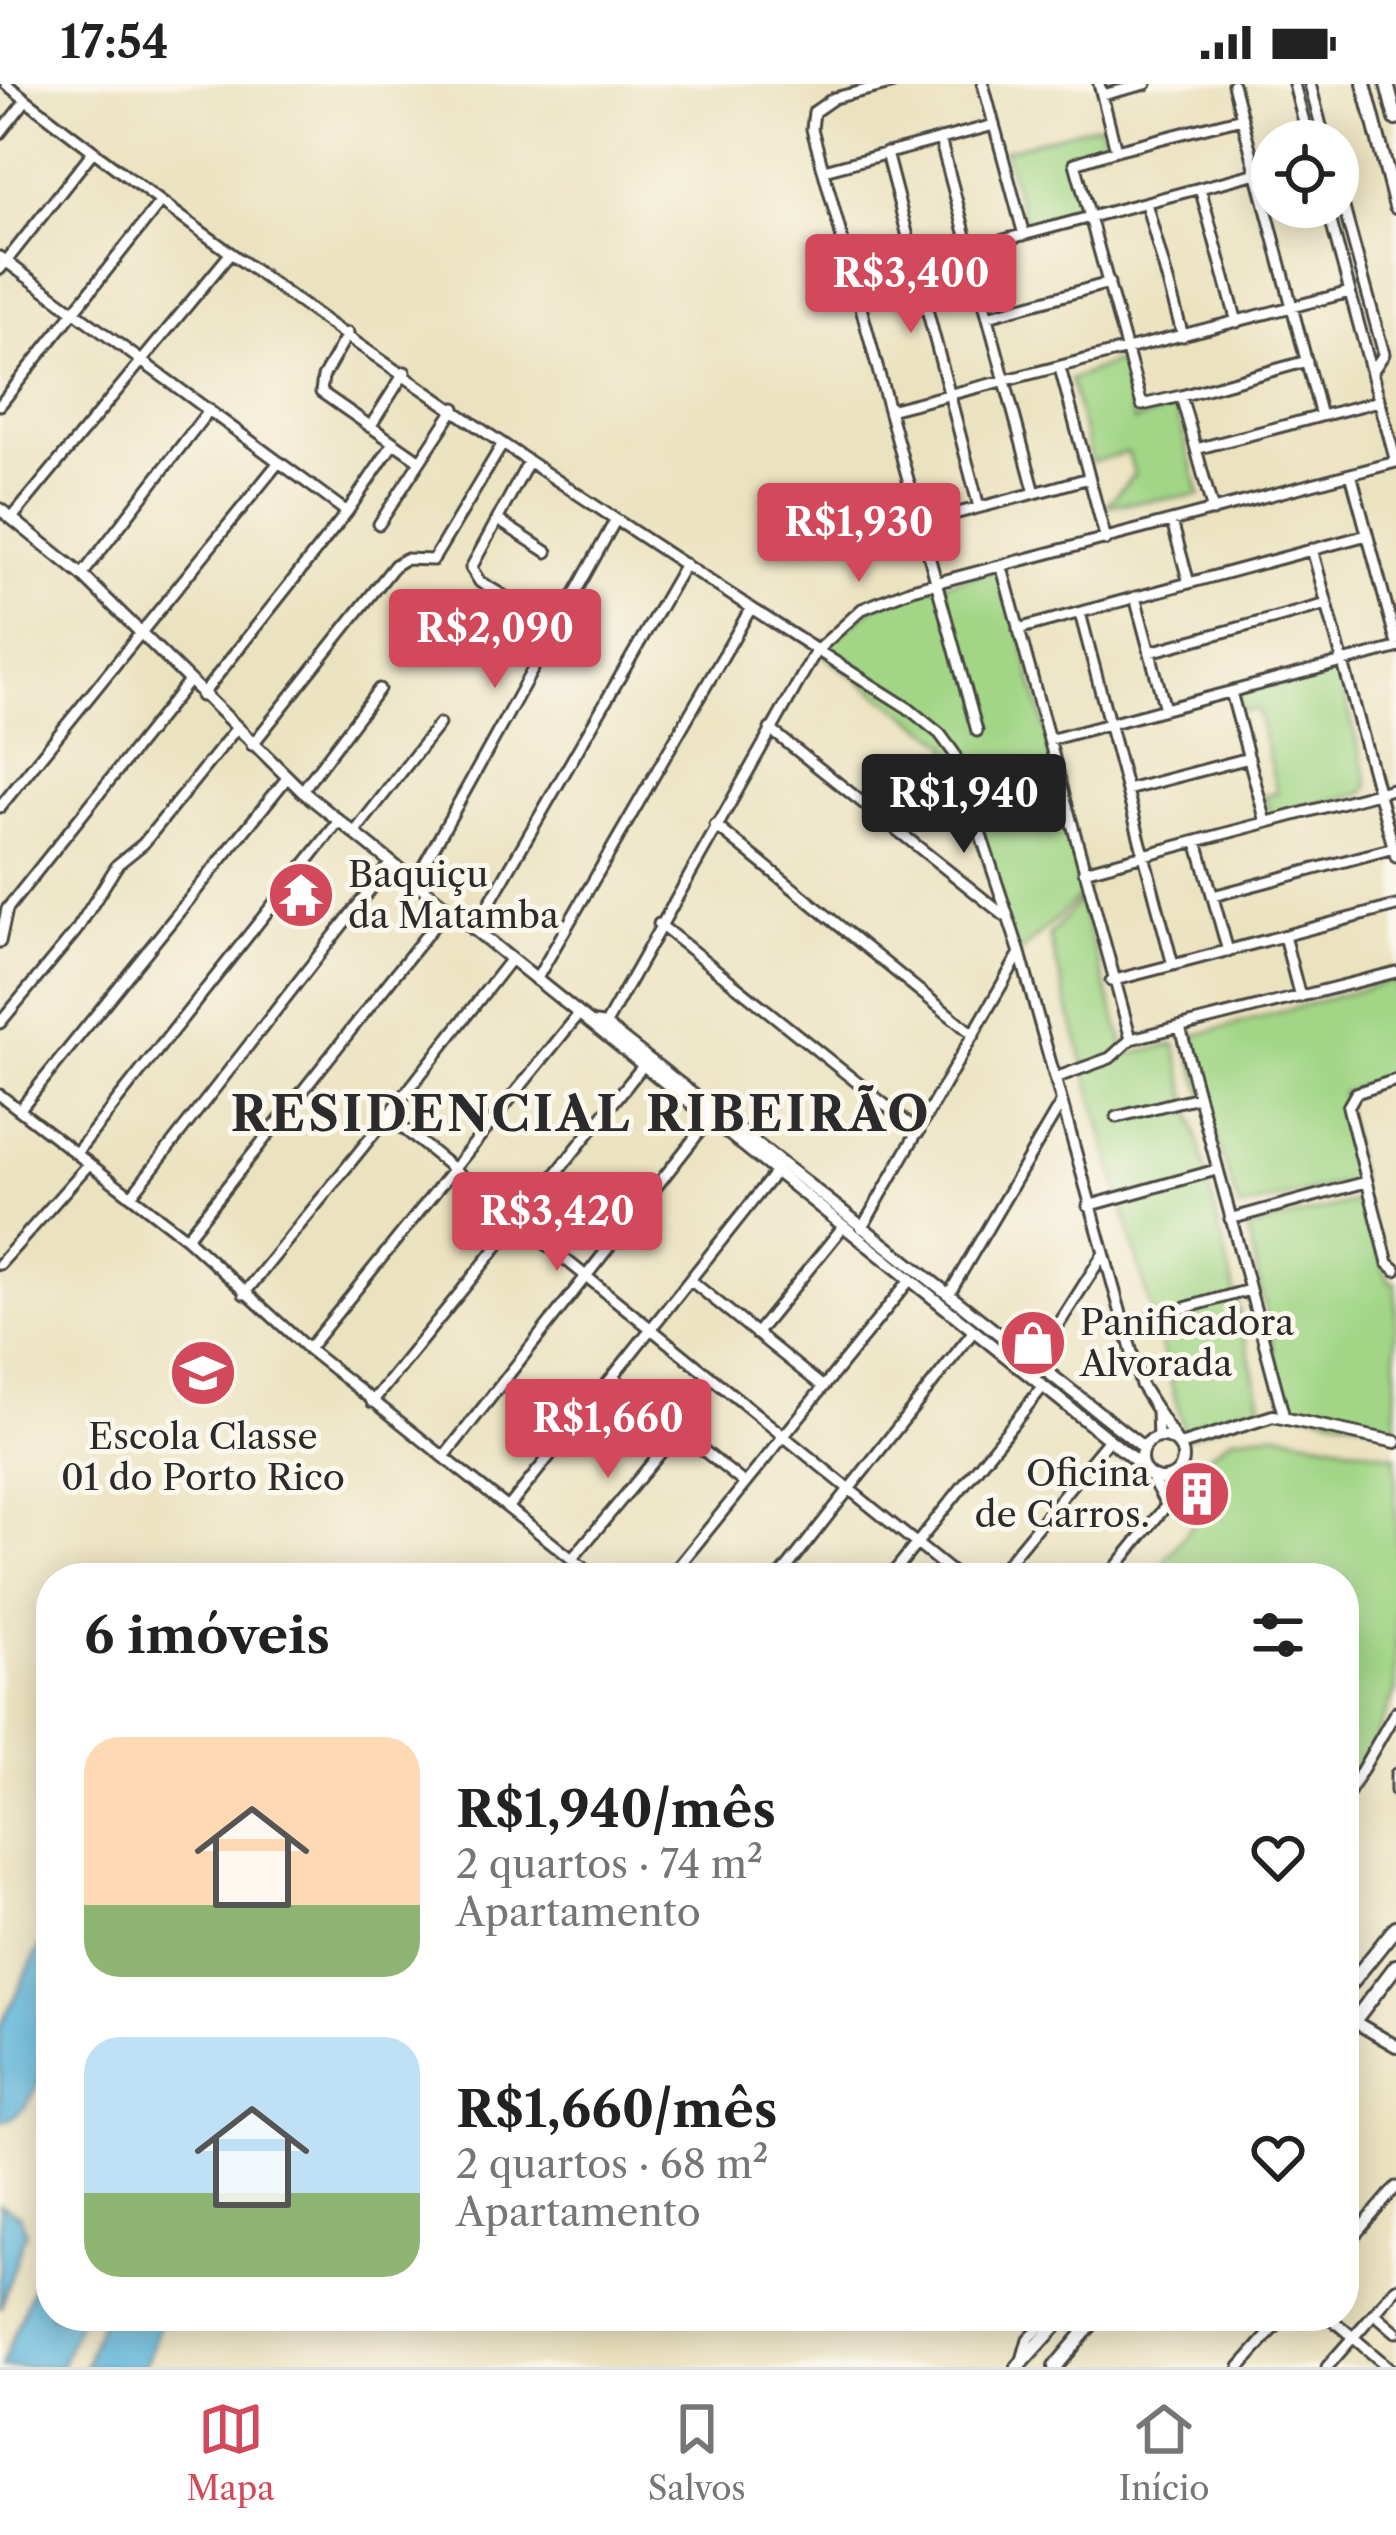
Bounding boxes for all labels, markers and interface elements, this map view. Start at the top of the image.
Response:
text: 17:54 [60,14,169,70]
map controls [1251,120,1359,228]
button: locate [1251,120,1359,228]
pin: R$3,400 [800,234,1022,336]
text: R$3,400 [832,249,990,297]
pin: R$1,930 [748,483,970,585]
text: R$1,930 [784,498,934,546]
pin: R$2,090 [384,589,606,691]
text: R$2,090 [416,604,574,652]
pin: R$1,940 [853,754,1075,856]
text: R$1,940 [889,769,1039,817]
place label: Baquiçu da Matamba [348,852,559,937]
temple icon: Baquiçu da Matamba [266,860,336,930]
district label: RESIDENCIAL RIBEIRÃO [231,1084,931,1143]
pin: R$3,420 [446,1172,668,1274]
text: R$3,420 [479,1187,635,1235]
place label: Panificadora Alvorada [1079,1300,1294,1385]
shop icon: Panificadora Alvorada [998,1308,1068,1378]
school or university icon: Escola Classe 01 do Porto Rico [168,1338,238,1408]
pin: R$1,660 [497,1379,719,1481]
text: R$1,660 [532,1394,684,1442]
place label: Escola Classe 01 do Porto Rico [61,1414,345,1499]
place label: Oficina de Carros. [975,1451,1150,1536]
building icon: Oficina de Carros. [1162,1459,1232,1529]
icon: filters [1245,1602,1311,1668]
text: 6 imóveis [84,1604,330,1666]
text: R$1,940/mês [456,1778,776,1840]
icon: home [180,1785,324,1929]
icon: heart [1245,1824,1311,1890]
text: 2 quartos · 74 m² [456,1840,763,1888]
text: Apartamento [456,1888,701,1936]
text: R$1,660/mês [456,2078,777,2140]
icon: home [180,2085,324,2229]
icon: heart [1245,2124,1311,2190]
text: 2 quartos · 68 m² [456,2140,768,2188]
text: Apartamento [456,2188,701,2236]
tab: Mapa [186,2396,275,2509]
tab: Salvos [648,2396,746,2509]
tab: Início [1119,2396,1209,2509]

